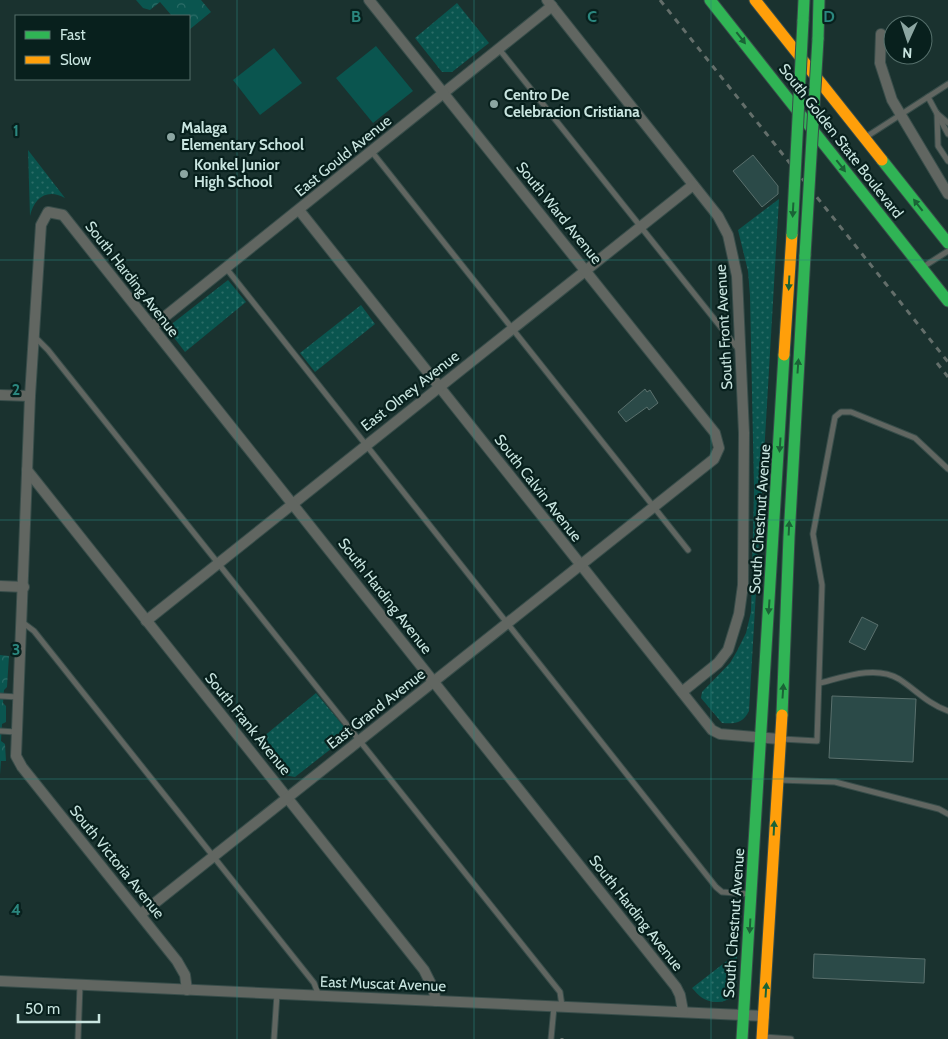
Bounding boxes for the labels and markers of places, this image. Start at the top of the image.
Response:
place label: Centro De Celebracion Cristiana [504,86,640,121]
marker: Centro De Celebracion Cristiana [488,98,500,110]
place label: Malaga Elementary School [181,119,304,154]
marker: Malaga Elementary School [165,131,177,143]
place label: Konkel Junior High School [194,156,279,191]
marker: Konkel Junior High School [178,168,190,180]

